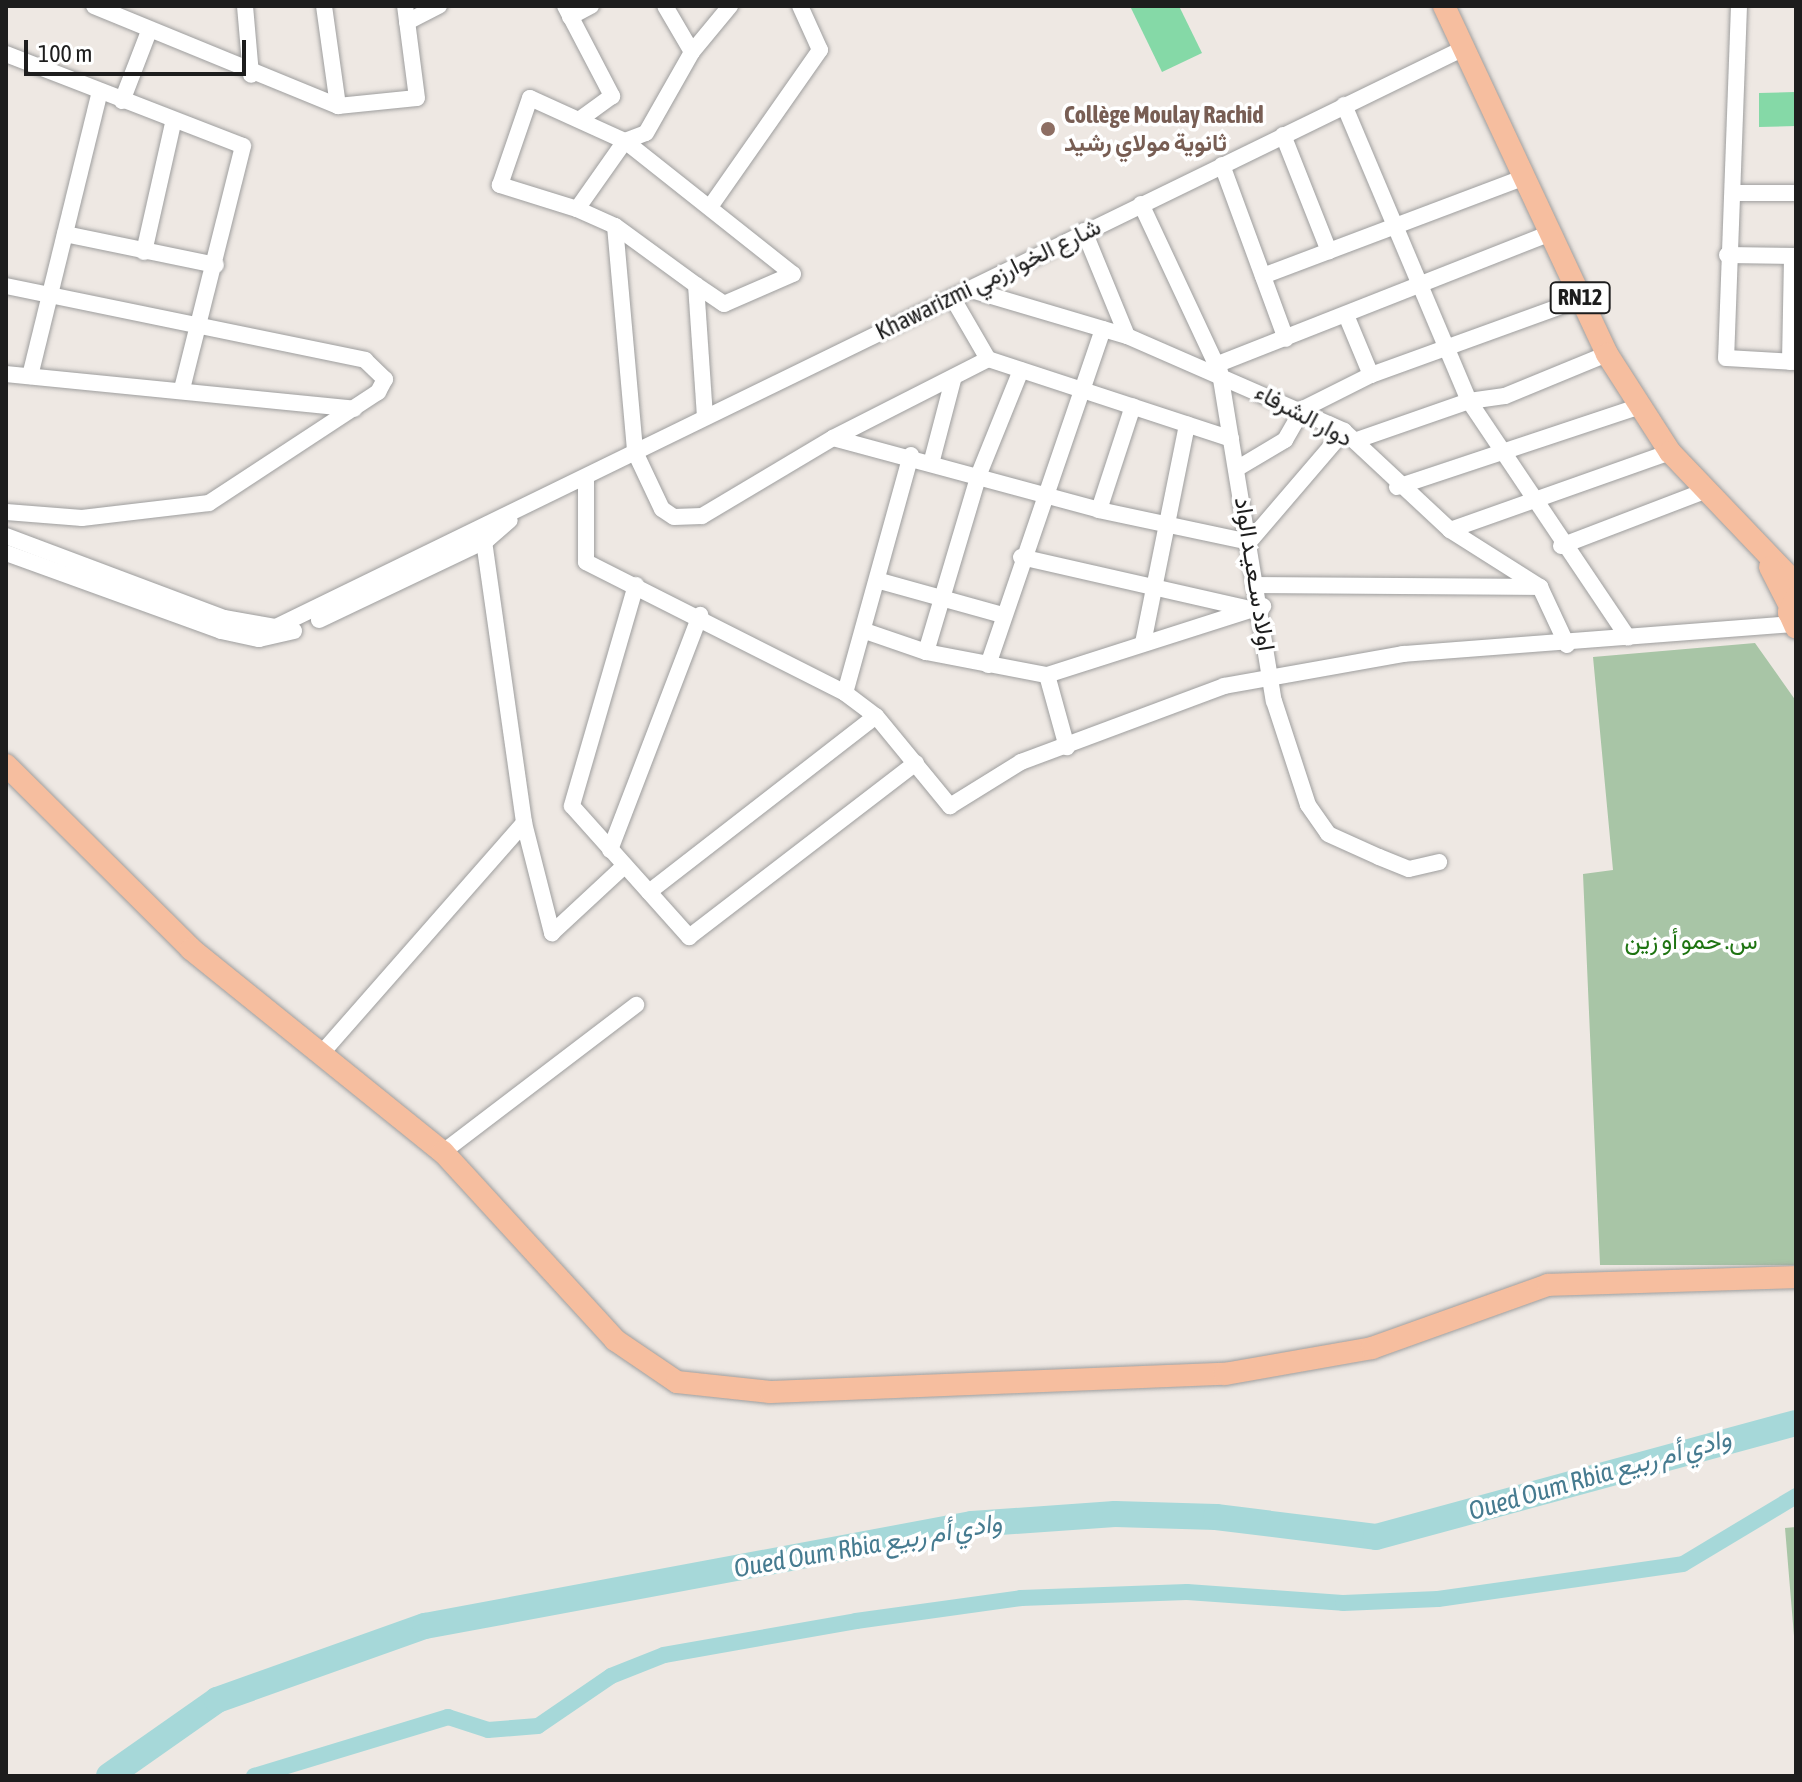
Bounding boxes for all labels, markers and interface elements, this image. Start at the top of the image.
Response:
scale bar [28,24,250,74]
text: 100 m [38,40,92,67]
place label: Collège Moulay Rachid ثانوية مولاي رشيد [1064,101,1264,157]
marker: Collège Moulay Rachid ثانوية مولاي رشيد [1039,120,1057,138]
street label: Khawarizmi شارع الخوارزمي [871,212,1105,346]
road number: RN12 [1548,280,1612,316]
street label: دوار الشرفاء [1250,377,1358,453]
street label: اولاد سـعيـد الواد [1229,495,1281,653]
park label: س. حمو أو زين [1624,927,1758,955]
water label: Oued Oum Rbia وادي أم ربيع [1465,1423,1735,1527]
water label: Oued Oum Rbia وادي أم ربيع [732,1507,1004,1585]

